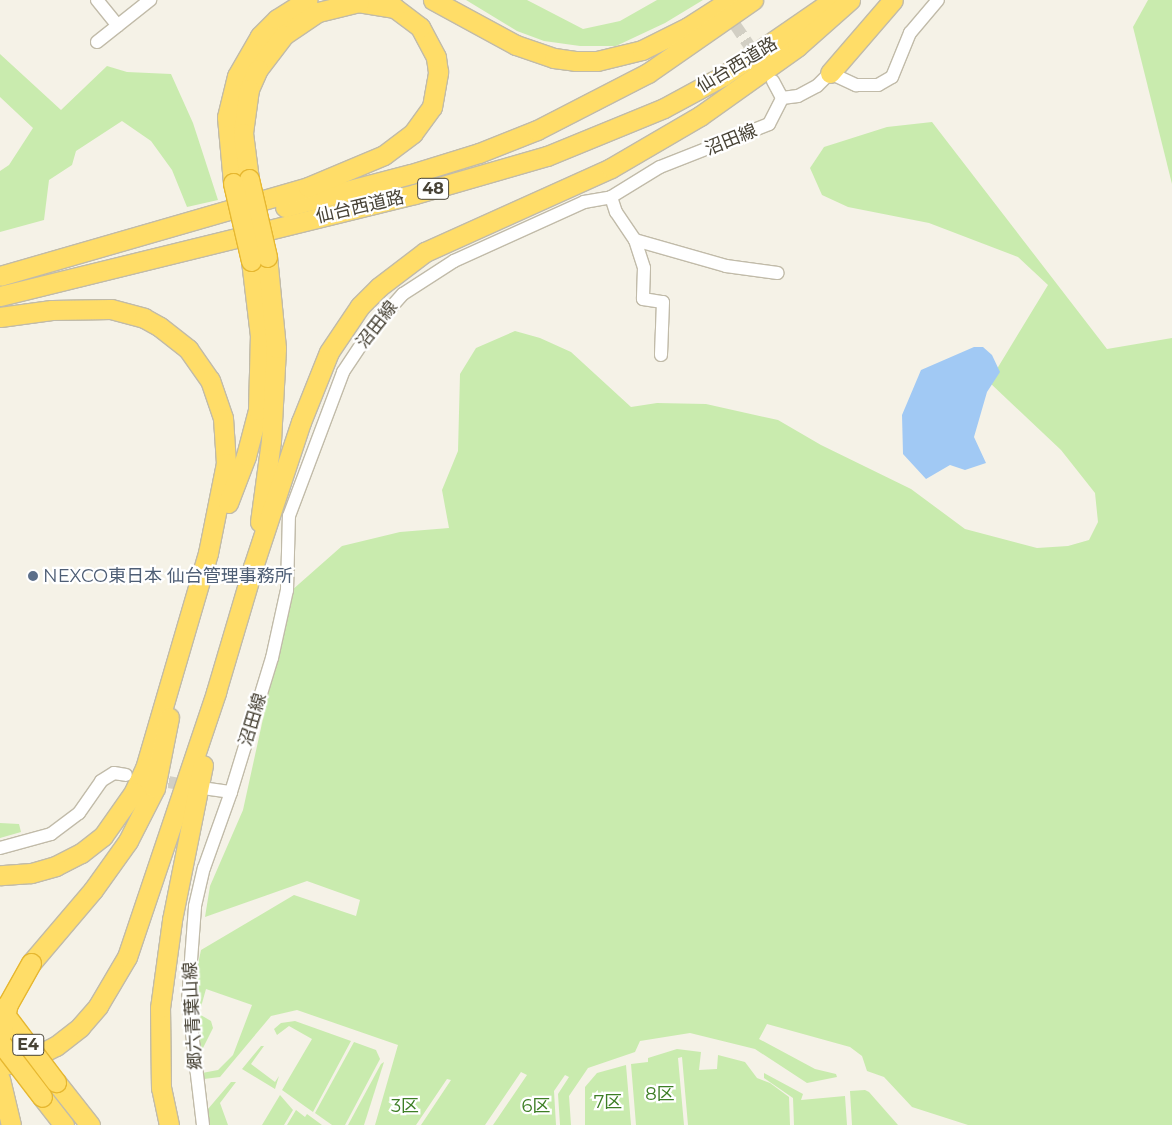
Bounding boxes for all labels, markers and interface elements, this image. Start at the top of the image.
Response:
street label: 仙台西道路 [693,33,781,97]
street label: 沼田線 [702,120,760,160]
road number: 48 [417,175,449,202]
street label: 仙台西道路 [314,186,406,228]
street label: 沼田線 [352,297,402,353]
place label: NEXCO東日本 仙台管理事務所 [43,565,293,587]
marker: NEXCO東日本 仙台管理事務所 [27,570,39,582]
street label: 沼田線 [235,691,271,749]
street label: 郷六青葉山線 [179,962,207,1070]
road number: E4 [12,1032,44,1058]
park label: 8区 [645,1083,675,1105]
park label: 7区 [594,1091,622,1113]
park label: 3区 [391,1095,419,1117]
park label: 6区 [522,1095,550,1117]

